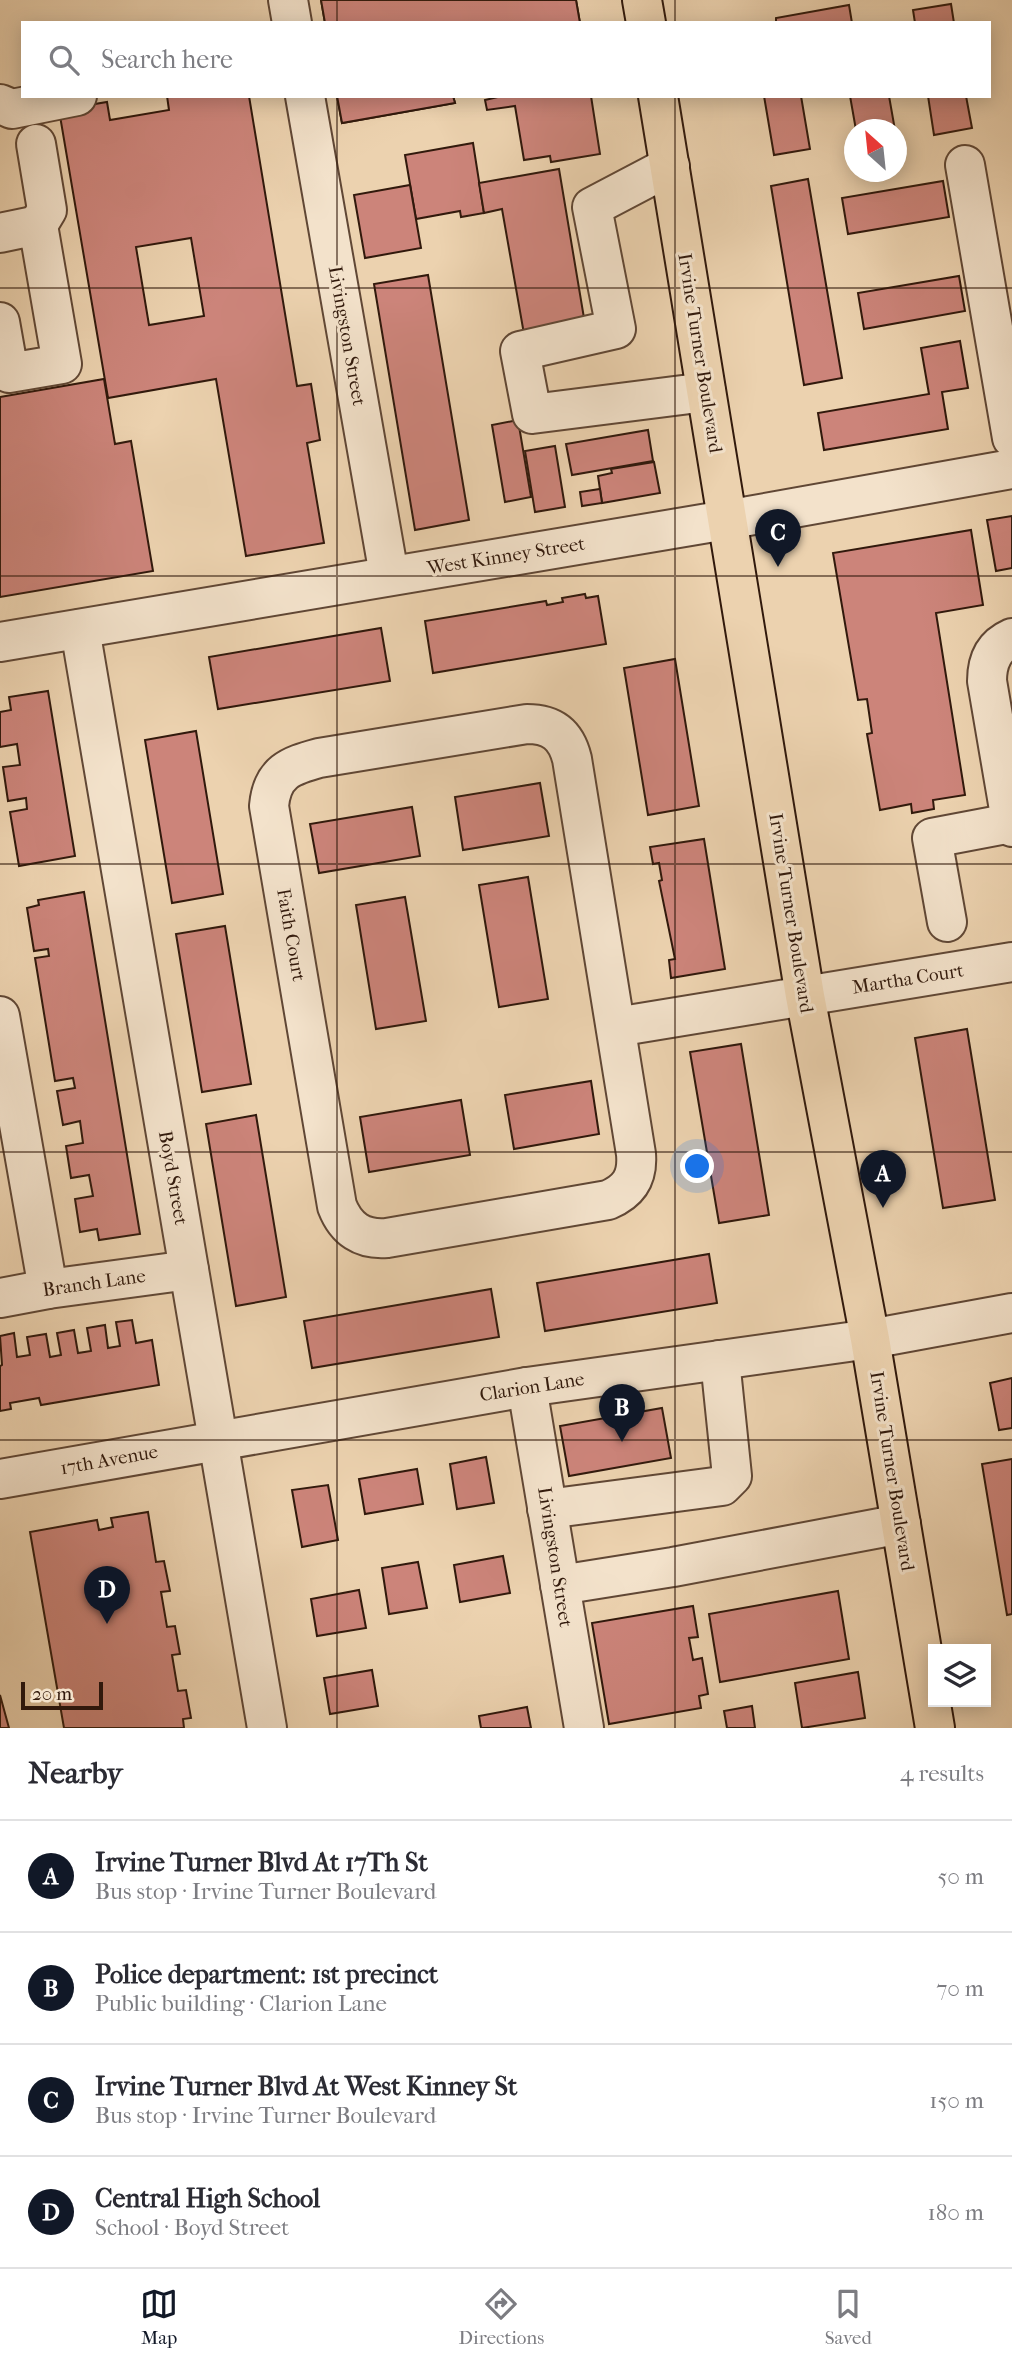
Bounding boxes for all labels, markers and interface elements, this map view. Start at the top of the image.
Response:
search box [21,21,991,98]
icon: search [45,41,83,79]
text: Search here [101,44,233,75]
north arrow [844,119,907,182]
street label: Irvine Turner Boulevard [673,252,727,455]
street label: Livingston Street [324,264,370,408]
pin: C [755,509,801,567]
street label: West Kinney Street [425,533,587,579]
street label: Irvine Turner Boulevard [764,812,818,1015]
street label: Faith Court [272,887,310,983]
street label: Martha Court [851,959,966,999]
street label: Boyd Street [154,1129,192,1227]
your location [680,1149,714,1183]
pin: A [860,1150,906,1208]
street label: Branch Lane [41,1265,147,1301]
street label: Clarion Lane [478,1368,586,1406]
street label: Irvine Turner Boulevard [865,1370,919,1573]
pin: B [599,1384,645,1442]
street label: 17th Avenue [58,1441,160,1479]
street label: Livingston Street [533,1485,577,1629]
pin: D [84,1566,130,1624]
map controls [928,1644,991,1707]
button: layers [928,1644,991,1707]
scale bar [21,1679,103,1711]
text: 20 m [32,1683,72,1705]
text: Nearby [28,1756,123,1791]
text: 4 results [900,1760,984,1787]
text: Irvine Turner Blvd At 17Th St [95,1847,428,1878]
text: A [44,1863,58,1890]
text: 50 m [937,1863,984,1890]
text: Bus stop · Irvine Turner Boulevard [95,1878,436,1905]
text: Police department: 1st precinct [95,1959,438,1990]
text: B [44,1975,58,2002]
text: 70 m [936,1975,984,2002]
text: Public building · Clarion Lane [95,1990,387,2017]
text: Irvine Turner Blvd At West Kinney St [95,2071,517,2102]
text: C [43,2087,59,2114]
text: 150 m [929,2087,984,2114]
text: Bus stop · Irvine Turner Boulevard [95,2102,436,2129]
text: Central High School [95,2183,320,2214]
text: D [42,2199,60,2226]
text: 180 m [927,2199,984,2226]
text: School · Boyd Street [95,2214,289,2241]
tab: Map [140,2285,178,2349]
tab: Directions [459,2285,544,2349]
tab: Saved [825,2285,872,2349]

